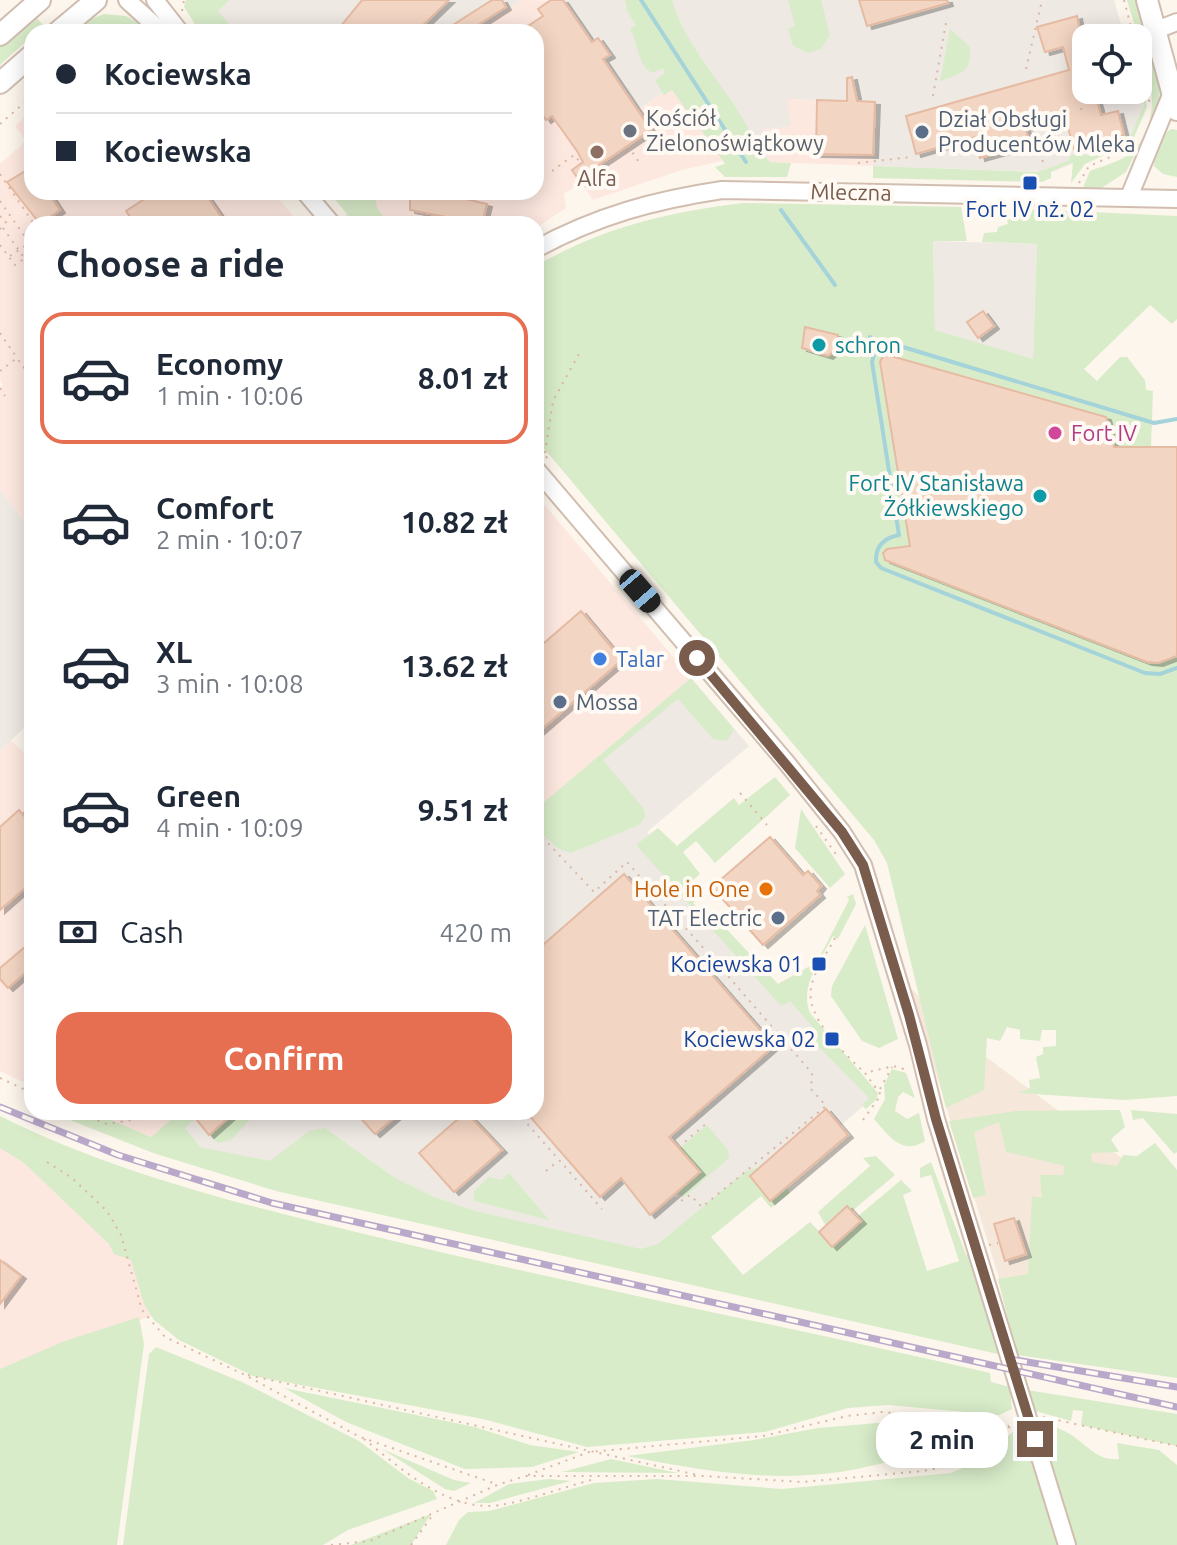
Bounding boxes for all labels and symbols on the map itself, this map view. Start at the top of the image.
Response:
place label: Kościół Zielonoświątkowy [646,105,824,155]
place label: Dział Obsługi Producentów Mleka [938,106,1136,156]
marker: Kościół Zielonoświątkowy [621,122,639,140]
marker: Dział Obsługi Producentów Mleka [913,123,931,141]
marker: Alfa [588,143,606,161]
place label: Alfa [577,165,617,190]
marker: Fort IV nż. 02 [1021,174,1039,192]
street label: Mleczna [810,178,892,205]
place label: Fort IV nż. 02 [965,196,1095,221]
place label: schron [835,332,901,357]
marker: schron [810,336,828,354]
place label: Fort IV [1071,420,1137,445]
marker: Fort IV [1046,424,1064,442]
place label: Fort IV Stanisława Żółkiewskiego [848,470,1024,520]
marker: Fort IV Stanisława Żółkiewskiego [1031,487,1049,505]
car [615,565,665,617]
route start [679,640,715,676]
place label: Talar [616,646,665,671]
marker: Talar [591,650,609,668]
place label: Mossa [576,689,638,714]
marker: Mossa [551,693,569,711]
place label: Hole in One [634,876,750,901]
marker: Hole in One [757,880,775,898]
place label: TAT Electric [648,905,762,930]
marker: TAT Electric [769,909,787,927]
place label: Kociewska 01 [670,951,803,976]
marker: Kociewska 01 [810,955,828,973]
place label: Kociewska 02 [683,1026,816,1051]
marker: Kociewska 02 [823,1030,841,1048]
callout: 2 min [875,1411,1007,1467]
route end [1017,1421,1053,1457]

